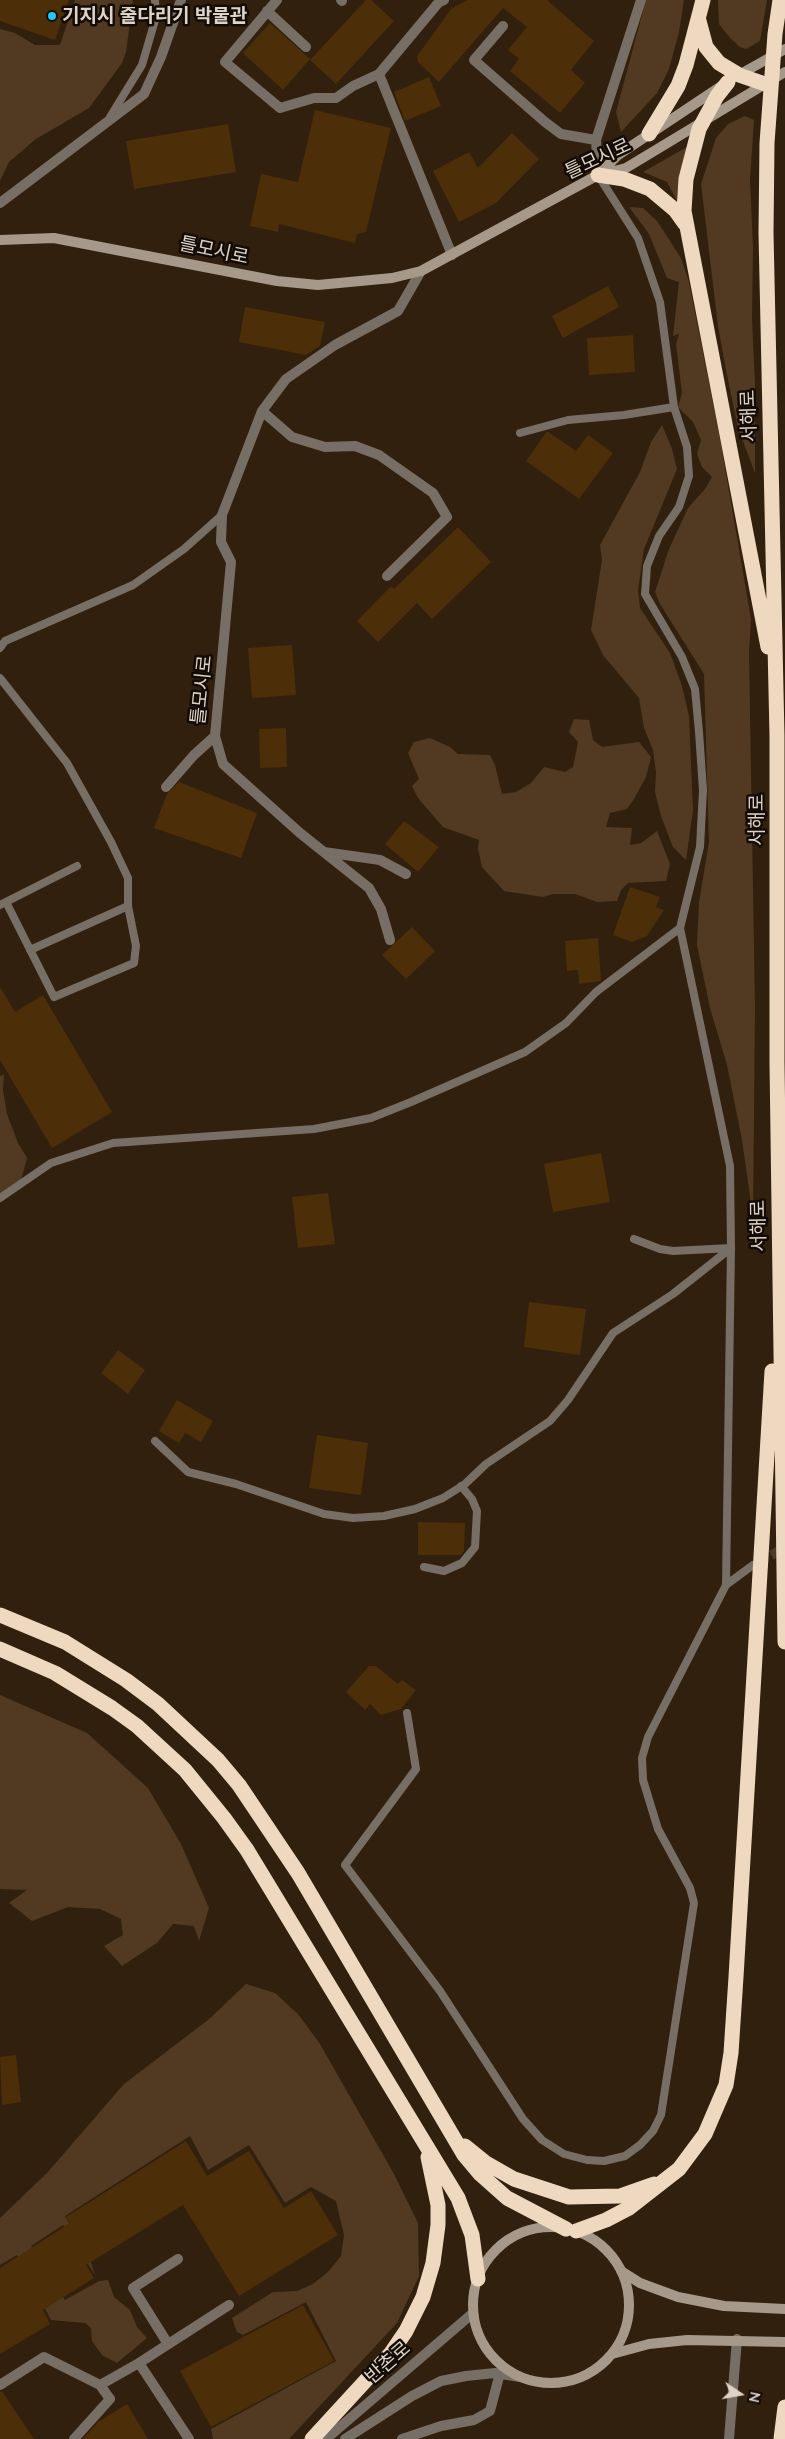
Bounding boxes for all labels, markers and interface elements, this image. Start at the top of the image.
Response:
place label: 기지시 줄다리기 박물관 [62,5,247,27]
marker: 기지시 줄다리기 박물관 [46,10,58,22]
street label: 틀모시로 [561,134,635,184]
street label: 틀모시로 [177,233,251,269]
street label: 서해로 [737,389,761,443]
street label: 틀모시로 [187,654,217,726]
street label: 서해로 [746,794,768,846]
street label: 서해로 [747,1200,771,1252]
street label: 반촌로 [361,2337,415,2389]
north arrow [715,2369,765,2419]
text: N [745,2390,765,2404]

